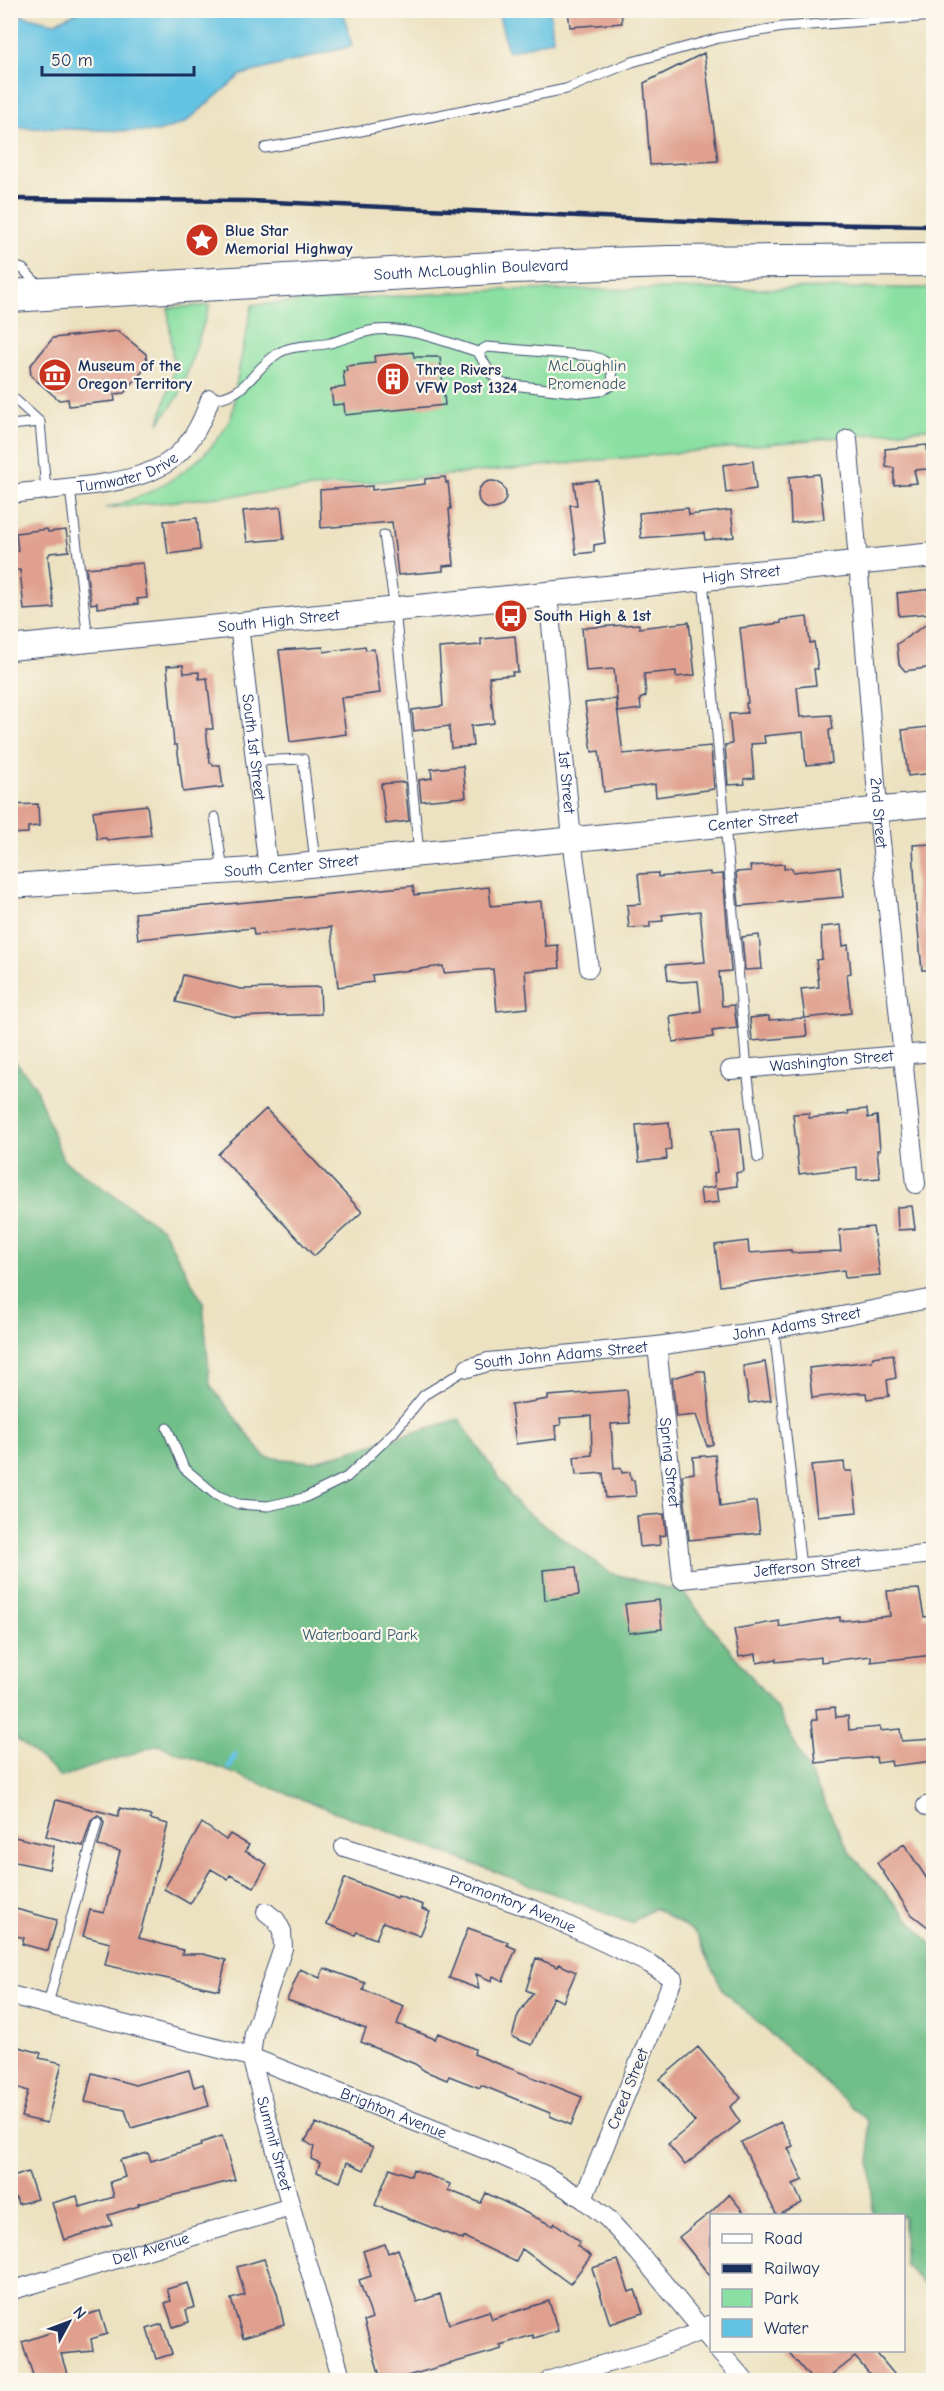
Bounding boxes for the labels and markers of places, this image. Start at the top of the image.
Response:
place icon: Blue Star Memorial Highway [184,222,220,258]
place label: Blue Star Memorial Highway [225,222,353,258]
museum icon: Museum of the Oregon Territory [37,357,73,393]
place label: Museum of the Oregon Territory [78,357,193,393]
building icon: Three Rivers VFW Post 1324 [375,361,411,397]
place label: Three Rivers VFW Post 1324 [416,361,517,397]
bus stop icon: South High & 1st [493,598,529,634]
place label: South High & 1st [534,607,652,625]

